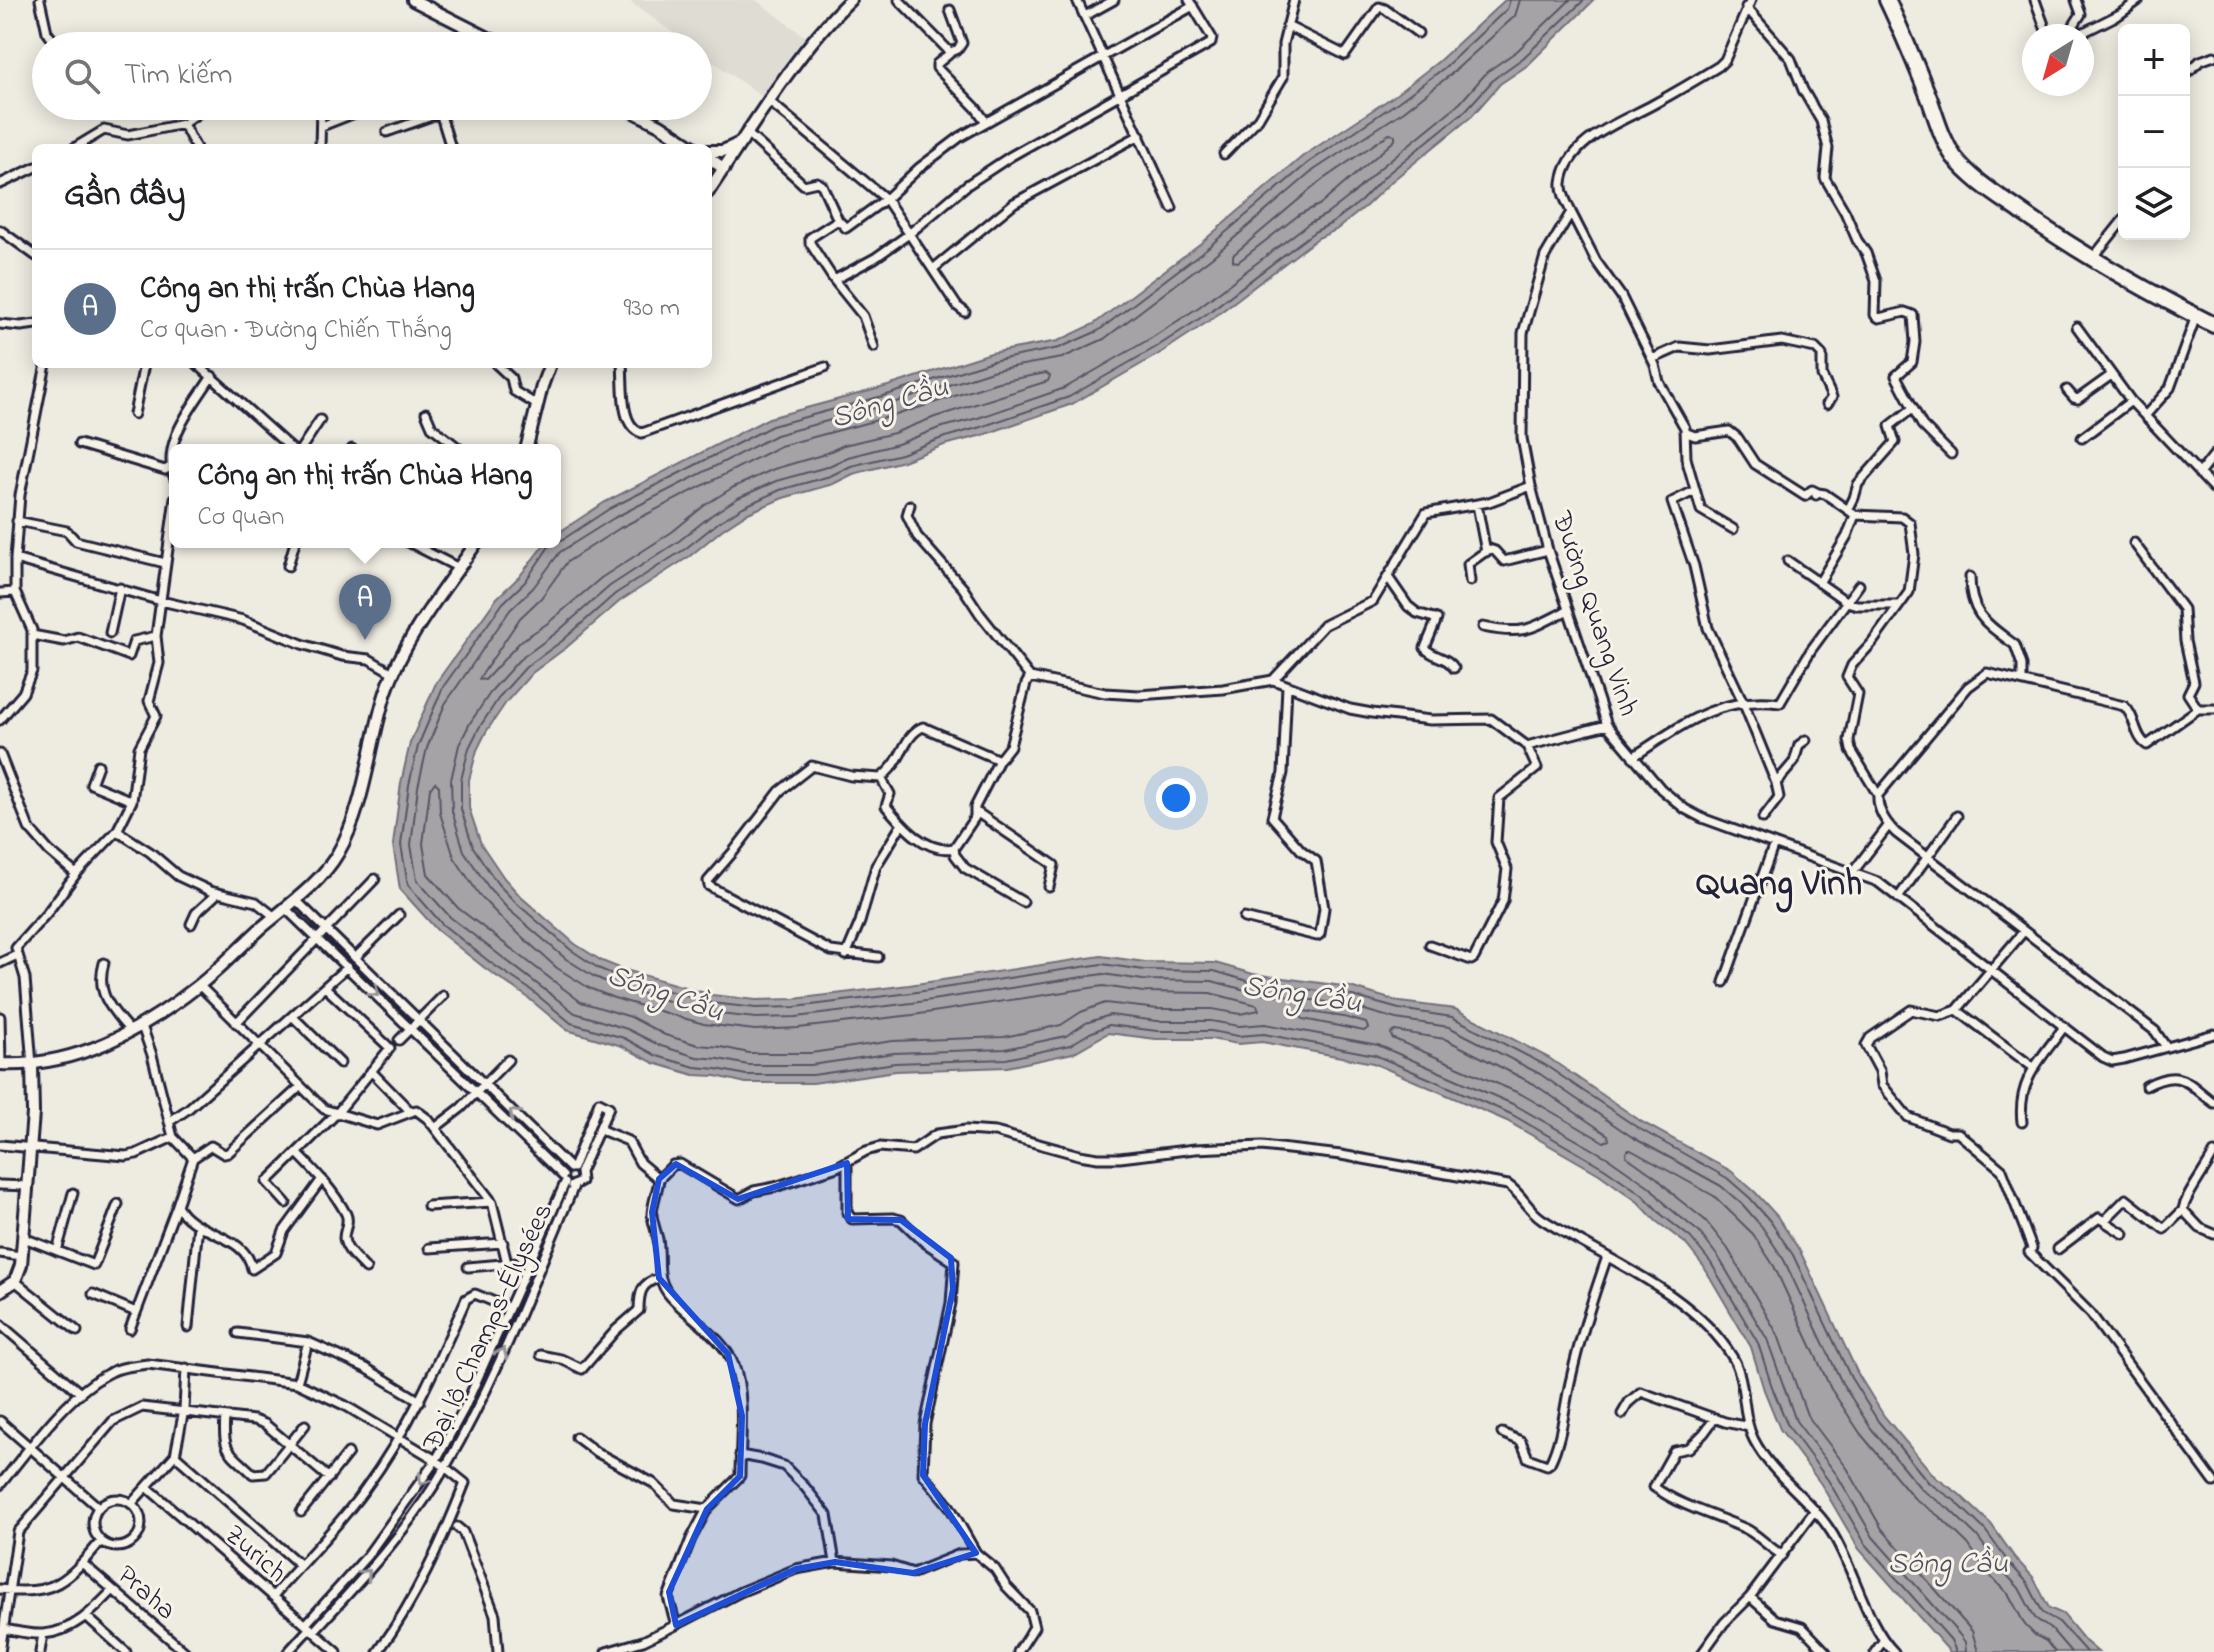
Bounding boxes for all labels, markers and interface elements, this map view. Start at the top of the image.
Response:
north arrow [2022,24,2094,96]
map controls [2118,24,2190,240]
button: + [2118,24,2190,96]
search box [32,32,712,120]
icon: search [60,54,104,98]
text: Tìm kiếm [124,54,233,98]
button: − [2118,96,2190,168]
button: layers [2118,168,2190,240]
text: Gần đây [64,171,185,221]
text: Công an thị trấn Chùa Hang [140,268,475,312]
text: A [82,290,98,328]
text: 930 m [624,290,680,328]
text: Cơ quan · Đường Chiến Thắng [140,312,452,350]
water label: Sông Cầu [826,366,954,442]
popup [169,444,561,548]
text: Công an thị trấn Chùa Hang [198,455,532,499]
text: Cơ quan [198,499,284,537]
street label: Đường Quang Vinh [1539,506,1648,722]
pin: A [339,574,391,640]
your location [1156,778,1196,818]
district label: Quang Vinh [1696,859,1862,913]
water label: Sông Cầu [601,954,729,1035]
water label: Sông Cầu [1239,965,1364,1027]
one-way arrow [365,983,379,998]
one-way arrow [509,1108,523,1123]
street label: Đại lộ Champs-Élysées [413,1197,565,1459]
one-way arrow [492,1347,508,1361]
one-way arrow [418,1471,433,1485]
street label: Zurich [214,1516,295,1594]
water label: Sông Cầu [1888,1543,2008,1587]
street label: Praha [107,1556,184,1631]
one-way arrow [357,1568,371,1583]

